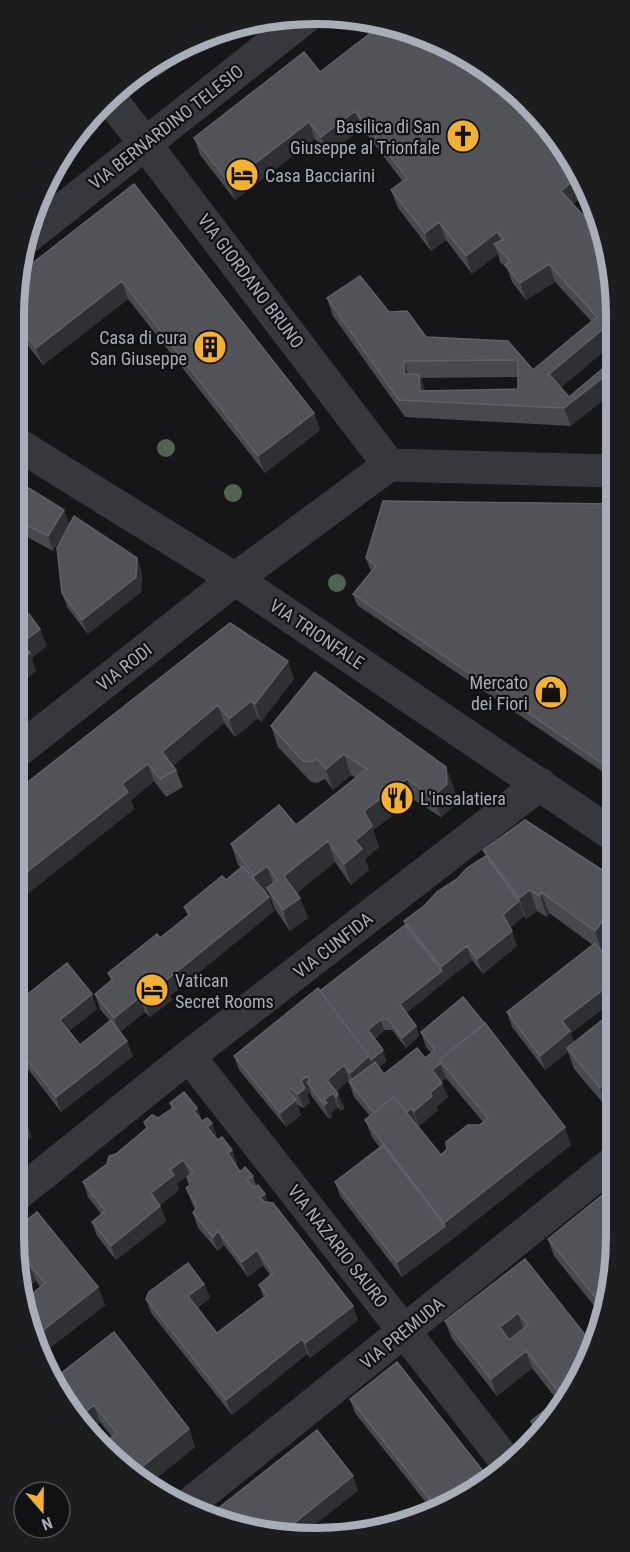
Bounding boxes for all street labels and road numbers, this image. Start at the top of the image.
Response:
street label: VIA BERNARDINO TELESIO [85,60,247,194]
street label: VIA GIORDANO BRUNO [194,210,308,352]
street label: VIA TRIONFALE [266,595,368,673]
street label: VIA RODI [92,639,156,695]
street label: VIA CUNFIDA [289,907,377,982]
street label: VIA NAZARIO SAURO [284,1180,392,1312]
street label: VIA PREMUDA [356,1292,449,1373]

